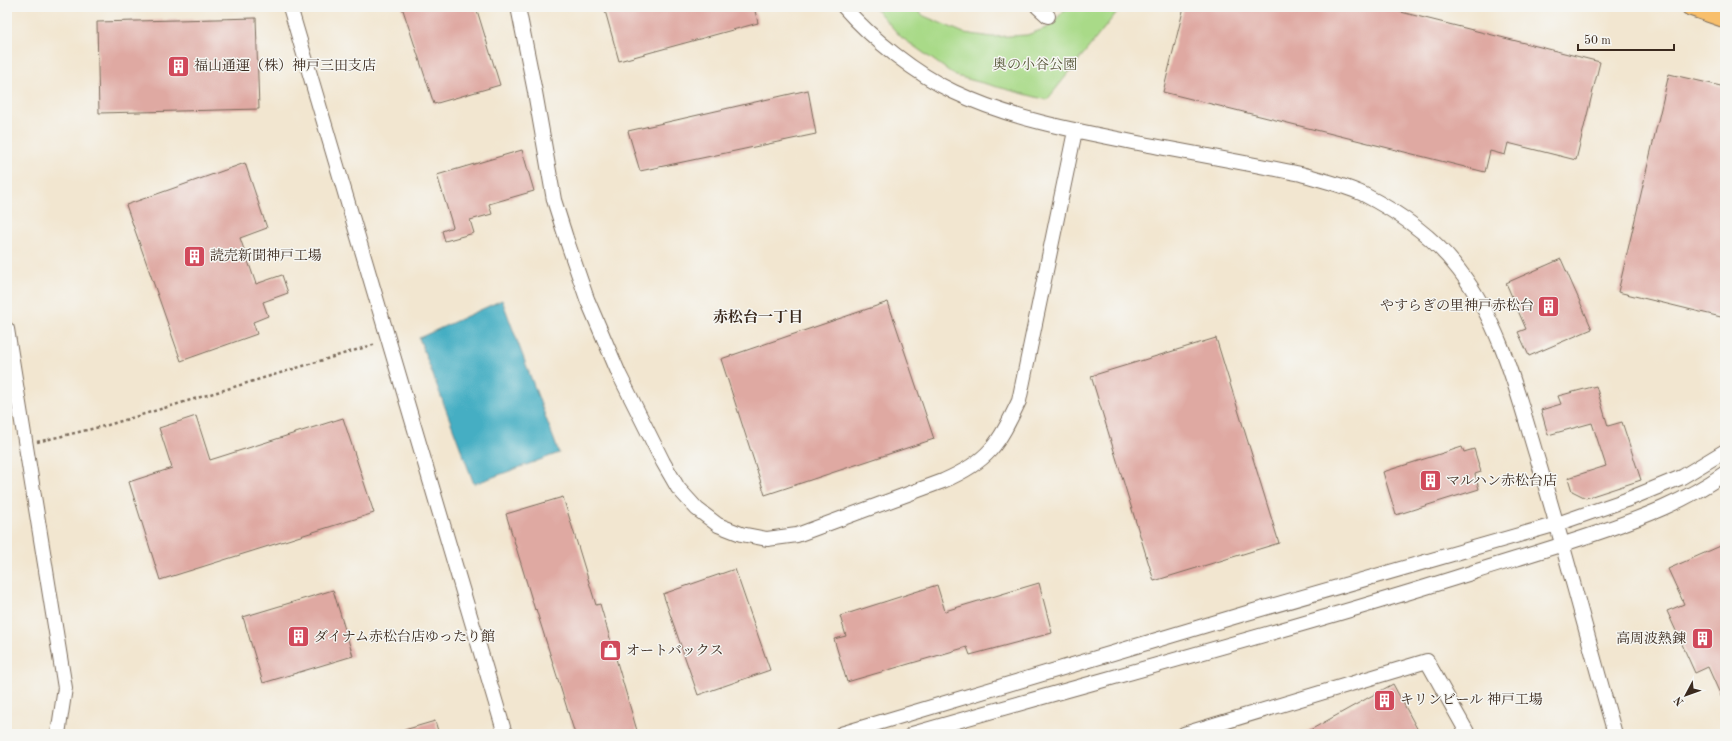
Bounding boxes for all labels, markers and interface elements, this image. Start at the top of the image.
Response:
scale bar [1578,26,1674,52]
text: 50 m [1584,34,1611,47]
building icon: 福山通運（株）神戸三田支店 [165,53,191,79]
park label: 奥の小谷公園 [993,57,1077,72]
place label: 福山通運（株）神戸三田支店 [194,58,376,73]
building icon: 読売新聞神戸工場 [182,243,208,269]
place label: 読売新聞神戸工場 [210,248,322,263]
building icon: やすらぎの里神戸赤松台 [1536,293,1562,319]
place label: やすらぎの里神戸赤松台 [1380,297,1534,313]
district label: 赤松台一丁目 [713,309,803,326]
building icon: マルハン赤松台店 [1418,468,1444,494]
place label: マルハン赤松台店 [1446,472,1557,488]
building icon: ダイナム赤松台店ゆったり館 [285,624,311,650]
building icon: 高周波熱錬 [1689,626,1715,652]
place label: ダイナム赤松台店ゆったり館 [314,628,495,644]
place label: 高周波熱錬 [1616,631,1686,646]
shop icon: オートバックス [597,638,623,664]
place label: オートバックス [626,643,724,658]
north arrow [1666,675,1706,715]
building icon: キリンビール 神戸工場 [1371,687,1397,713]
place label: キリンビール 神戸工場 [1400,692,1543,707]
text: N [1672,693,1686,707]

